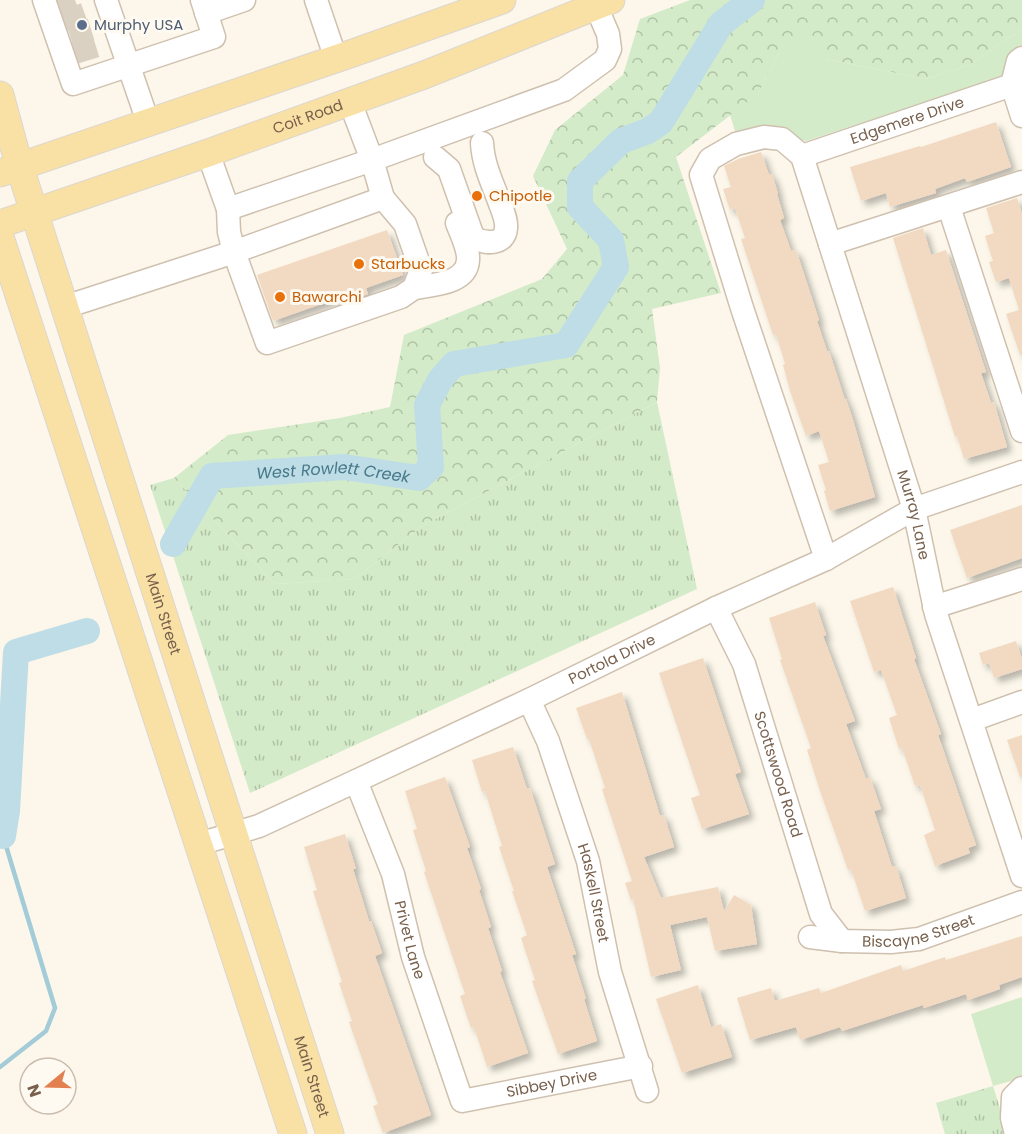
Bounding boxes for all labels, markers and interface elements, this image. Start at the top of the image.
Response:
place label: Murphy USA [94,14,183,35]
marker: Murphy USA [75,18,89,32]
street label: Edgemere Drive [847,91,967,149]
street label: Coit Road [270,94,346,139]
place label: Chipotle [489,185,552,206]
marker: Chipotle [470,189,484,203]
place label: Starbucks [371,253,446,274]
marker: Starbucks [352,257,366,271]
place label: Bawarchi [292,286,362,307]
marker: Bawarchi [273,290,287,304]
water label: West Rowlett Creek [256,456,412,489]
street label: Murray Lane [892,467,935,562]
street label: Main Street [141,570,186,657]
street label: Portola Drive [565,628,659,689]
street label: Scottswood Road [749,708,808,840]
street label: Haskell Street [573,840,615,944]
street label: Privet Lane [390,898,431,982]
street label: Biscayne Street [862,909,977,952]
street label: Main Street [289,1033,335,1120]
north arrow [18,1056,78,1116]
street label: Sibbey Drive [504,1064,599,1102]
text: N [21,1081,47,1100]

